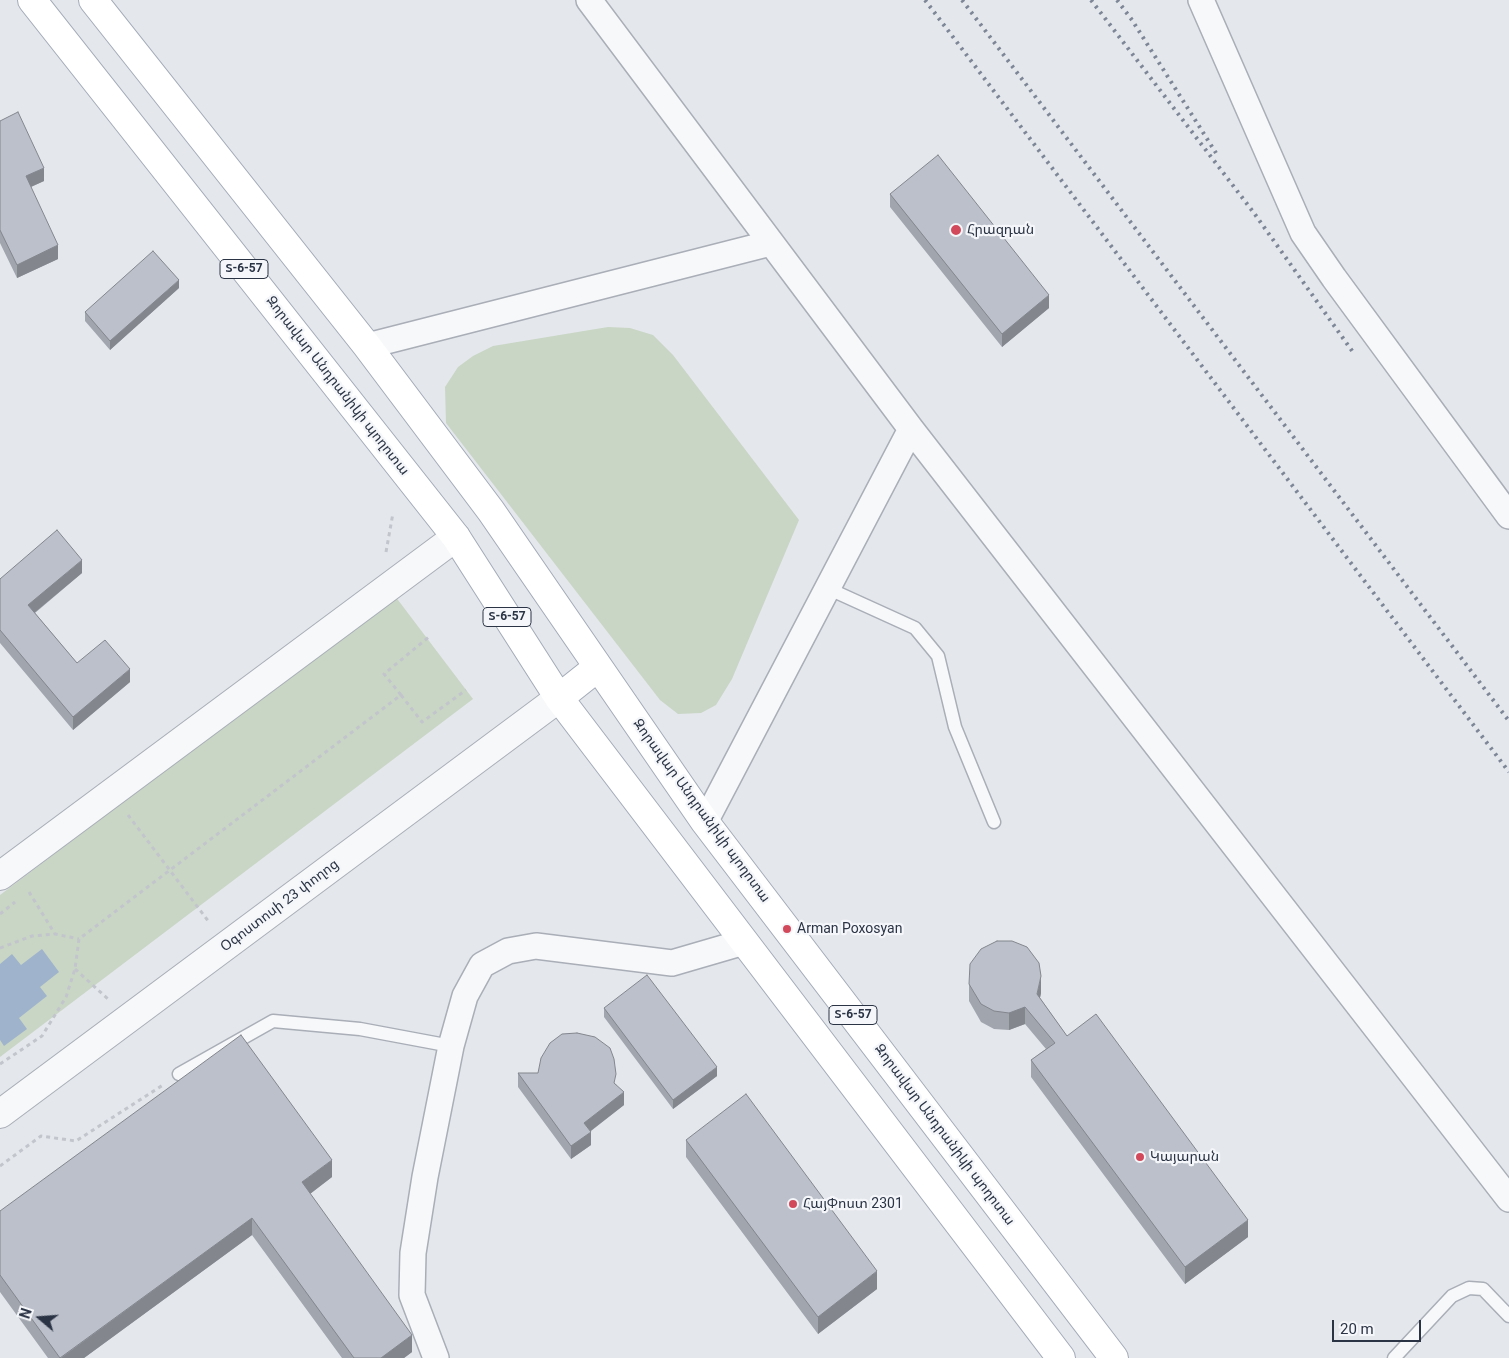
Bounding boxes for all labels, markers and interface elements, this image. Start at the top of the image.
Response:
place label: Հրազդան [967,222,1034,238]
marker: Հրազդան [949,223,963,237]
road number: Տ-6-57 [220,260,268,278]
street label: Զորավար Անդրանիկի պողոտա [262,293,412,479]
road number: Տ-6-57 [483,608,531,626]
street label: Զորավար Անդրանիկի պողոտա [629,716,773,906]
street label: Օգոստոսի 23 փողոց [218,856,342,956]
place label: Arman Poxosyan [797,921,902,937]
marker: Arman Poxosyan [781,923,793,935]
road number: Տ-6-57 [829,1006,877,1024]
street label: Զորավար Անդրանիկի պողոտա [870,1041,1018,1229]
place label: Կայարան [1150,1149,1219,1165]
marker: Կայարան [1134,1151,1146,1163]
place label: ՀայՓոստ 2301 [803,1196,903,1212]
marker: ՀայՓոստ 2301 [787,1198,799,1210]
north arrow [15,1293,65,1343]
text: N [17,1306,35,1321]
scale bar [1334,1310,1423,1342]
text: 20 m [1340,1320,1374,1338]

